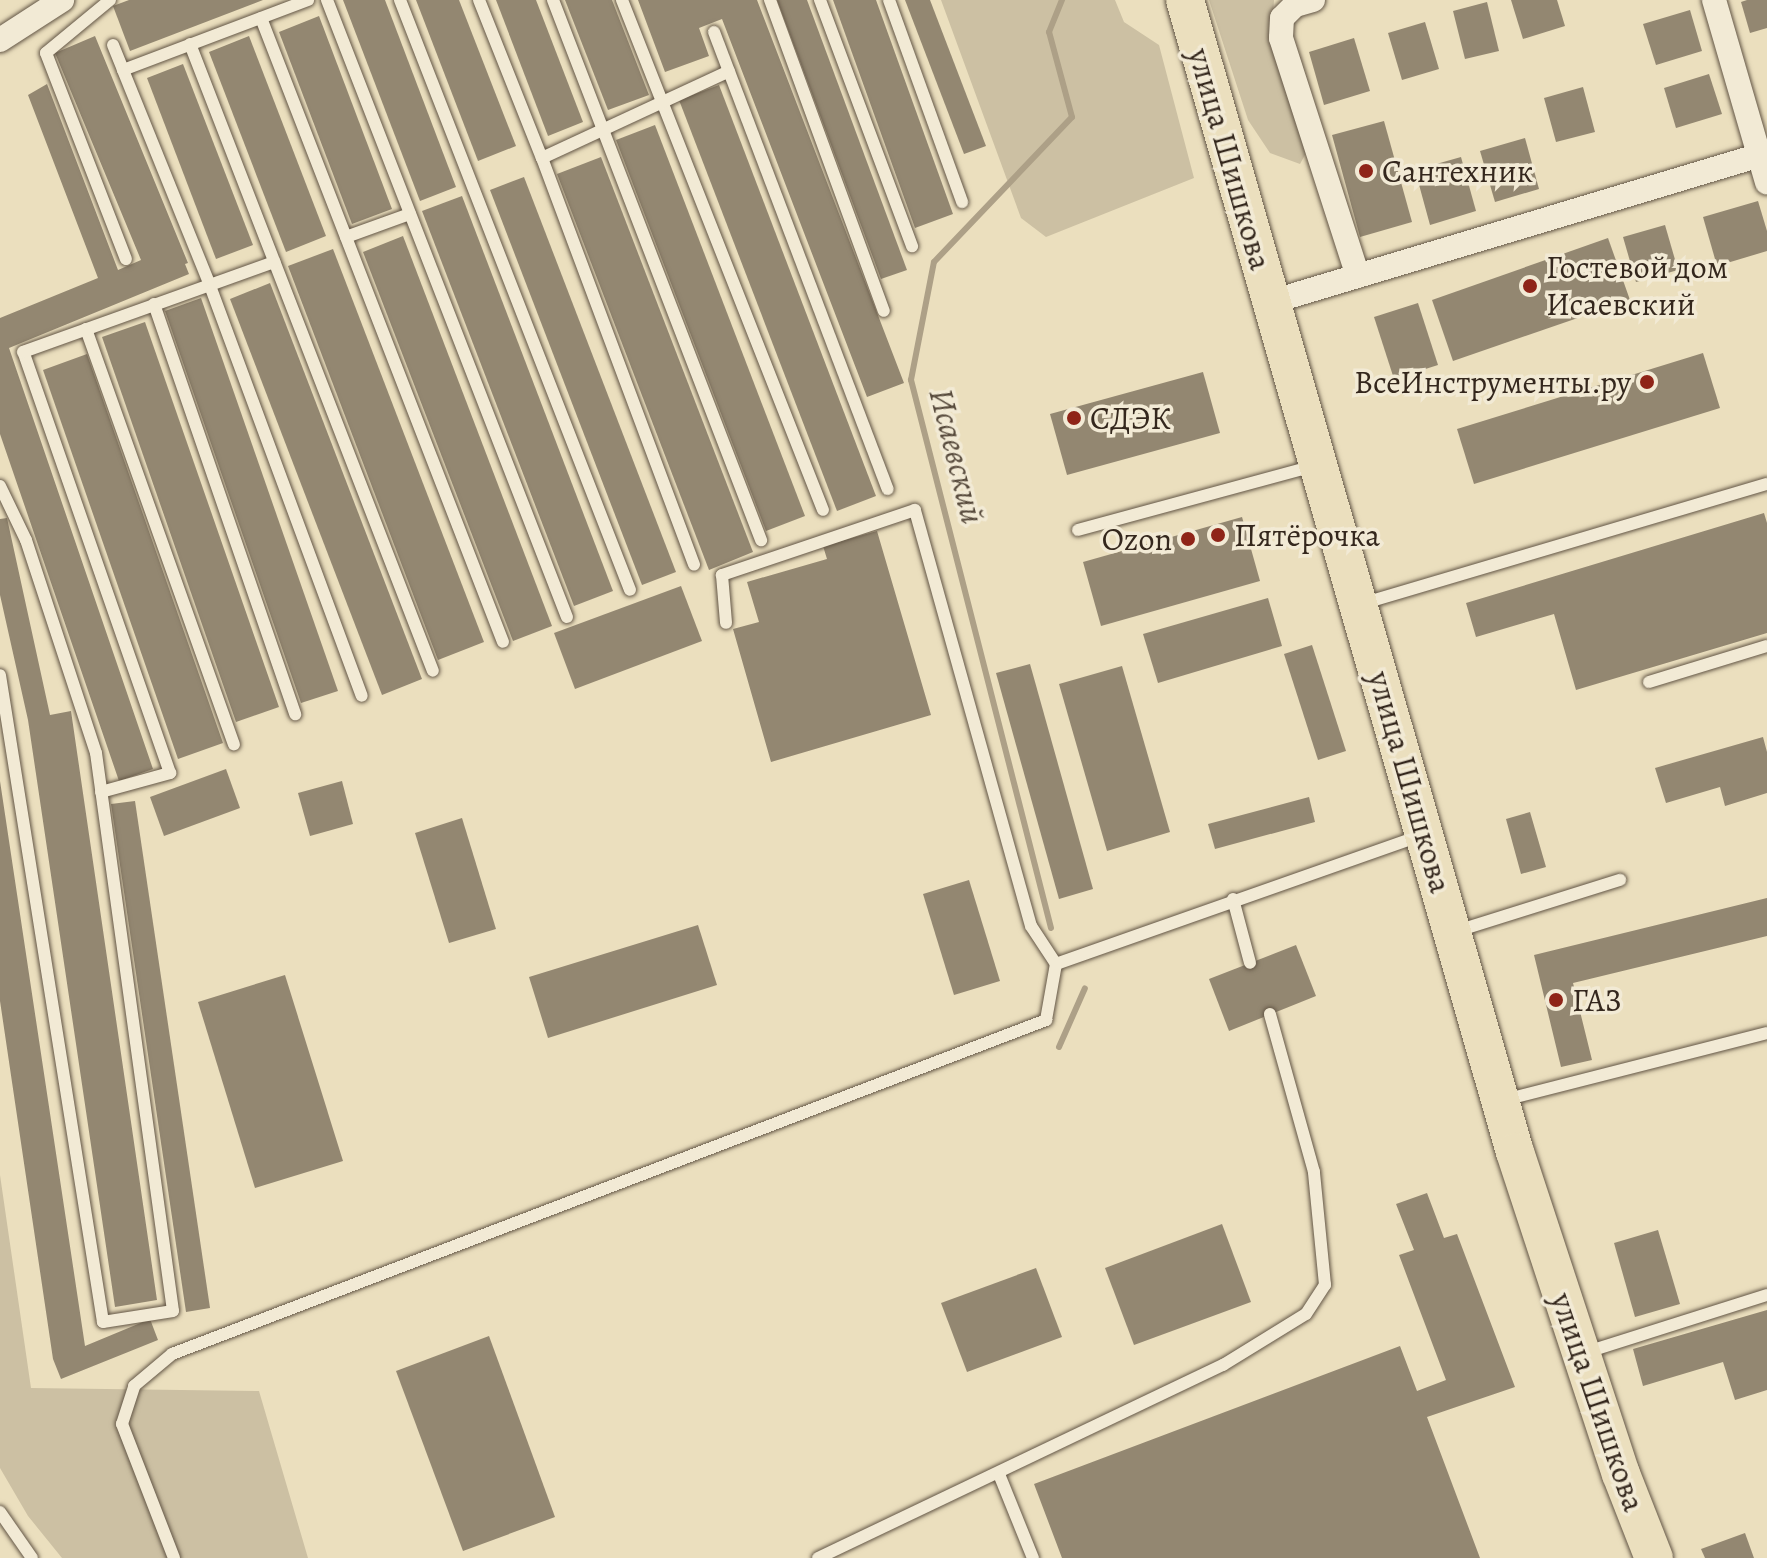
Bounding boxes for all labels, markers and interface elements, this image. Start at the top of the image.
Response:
street label: улица Шишкова [1180,44,1280,274]
place label: Сантехник [1382,152,1533,190]
marker: Сантехник [1357,162,1375,180]
place label: Гостевой дом Исаевский [1546,249,1728,324]
marker: Гостевой дом Исаевский [1521,277,1539,295]
place label: ВсеИнструменты.ру [1354,363,1631,401]
marker: ВсеИнструменты.ру [1638,373,1656,391]
water label: Исаевский [920,384,994,528]
place label: СДЭК [1090,399,1171,437]
marker: СДЭК [1065,409,1083,427]
place label: Пятёрочка [1234,516,1380,554]
place label: Ozon [1102,520,1172,558]
marker: Пятёрочка [1209,526,1227,544]
marker: Ozon [1179,530,1197,548]
street label: улица Шишкова [1360,667,1460,897]
place label: ГАЗ [1572,981,1622,1019]
marker: ГАЗ [1547,991,1565,1009]
street label: улица Шишкова [1543,1288,1653,1516]

